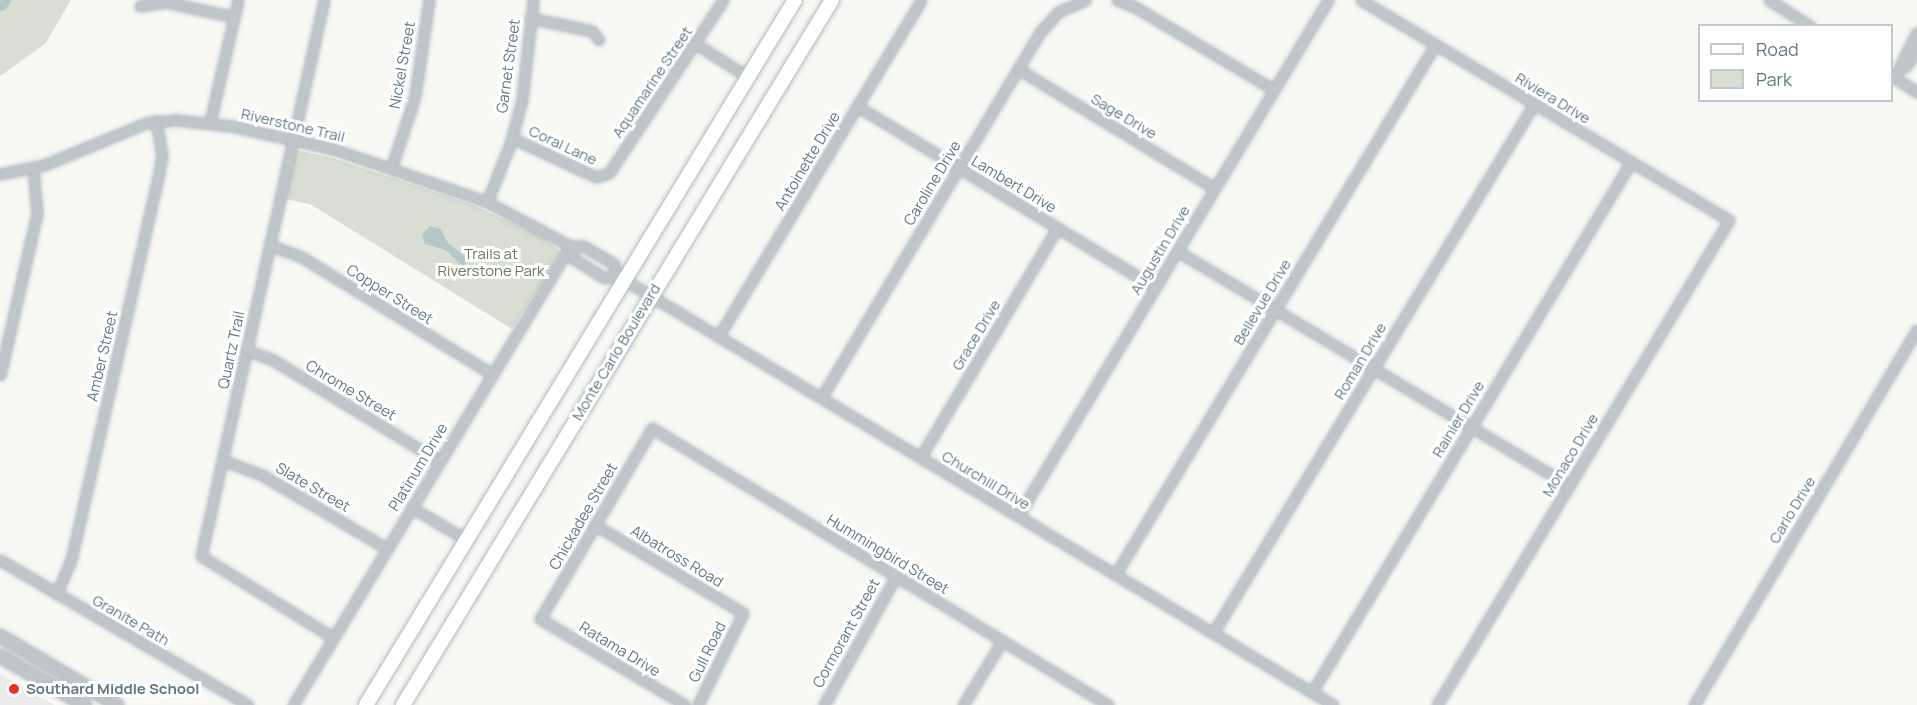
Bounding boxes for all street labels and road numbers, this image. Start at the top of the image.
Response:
street label: Garnet Street [492,18,524,114]
street label: Nickel Street [385,20,419,110]
street label: Aquamarine Street [608,23,696,141]
street label: Riviera Drive [1512,69,1594,127]
street label: Sage Drive [1088,89,1160,143]
street label: Riverstone Trail [239,104,347,146]
street label: Antoinette Drive [770,108,844,214]
street label: Coral Lane [526,121,600,169]
street label: Caroline Drive [900,137,964,229]
street label: Lambert Drive [968,152,1060,216]
street label: Augustin Drive [1126,202,1194,298]
street label: Bellevue Drive [1229,256,1295,348]
street label: Copper Street [343,260,437,328]
street label: Monte Carlo Boulevard [568,280,664,424]
street label: Grace Drive [948,297,1004,373]
street label: Amber Street [83,309,121,403]
street label: Quartz Trail [214,309,248,391]
street label: Roman Drive [1330,319,1390,403]
street label: Chrome Street [303,356,399,424]
street label: Rainier Drive [1428,378,1488,460]
street label: Monaco Drive [1538,410,1602,500]
street label: Platinum Drive [385,420,451,514]
street label: Churchill Drive [939,447,1033,513]
street label: Slate Street [273,459,353,515]
street label: Chickadee Street [545,459,621,573]
street label: Carlo Drive [1765,473,1819,547]
street label: Hummingbird Street [824,510,952,598]
street label: Albatross Road [628,521,726,591]
street label: Cormorant Street [809,575,883,691]
street label: Granite Path [89,591,173,649]
street label: Ratama Drive [576,618,664,680]
street label: Gull Road [685,619,729,685]

